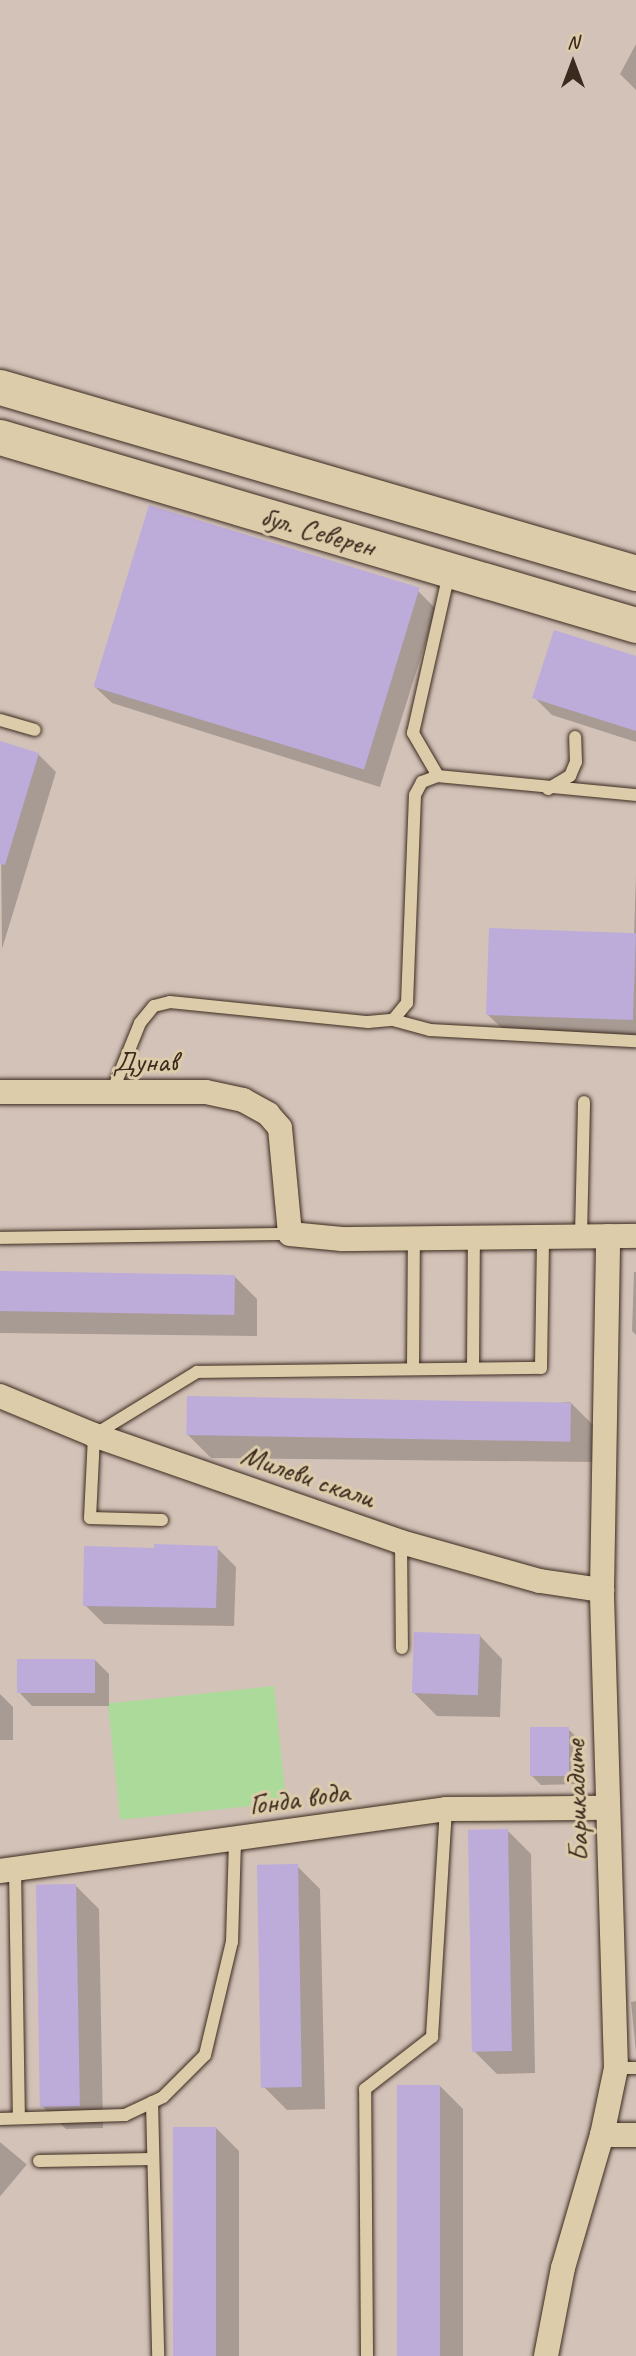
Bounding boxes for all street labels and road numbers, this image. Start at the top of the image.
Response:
street label: бул. Северен [257,498,379,564]
street label: Дунав [113,1043,177,1079]
street label: Милеви скали [237,1436,379,1516]
street label: Барикадите [556,1739,596,1863]
street label: Гонда вода [248,1773,350,1823]

